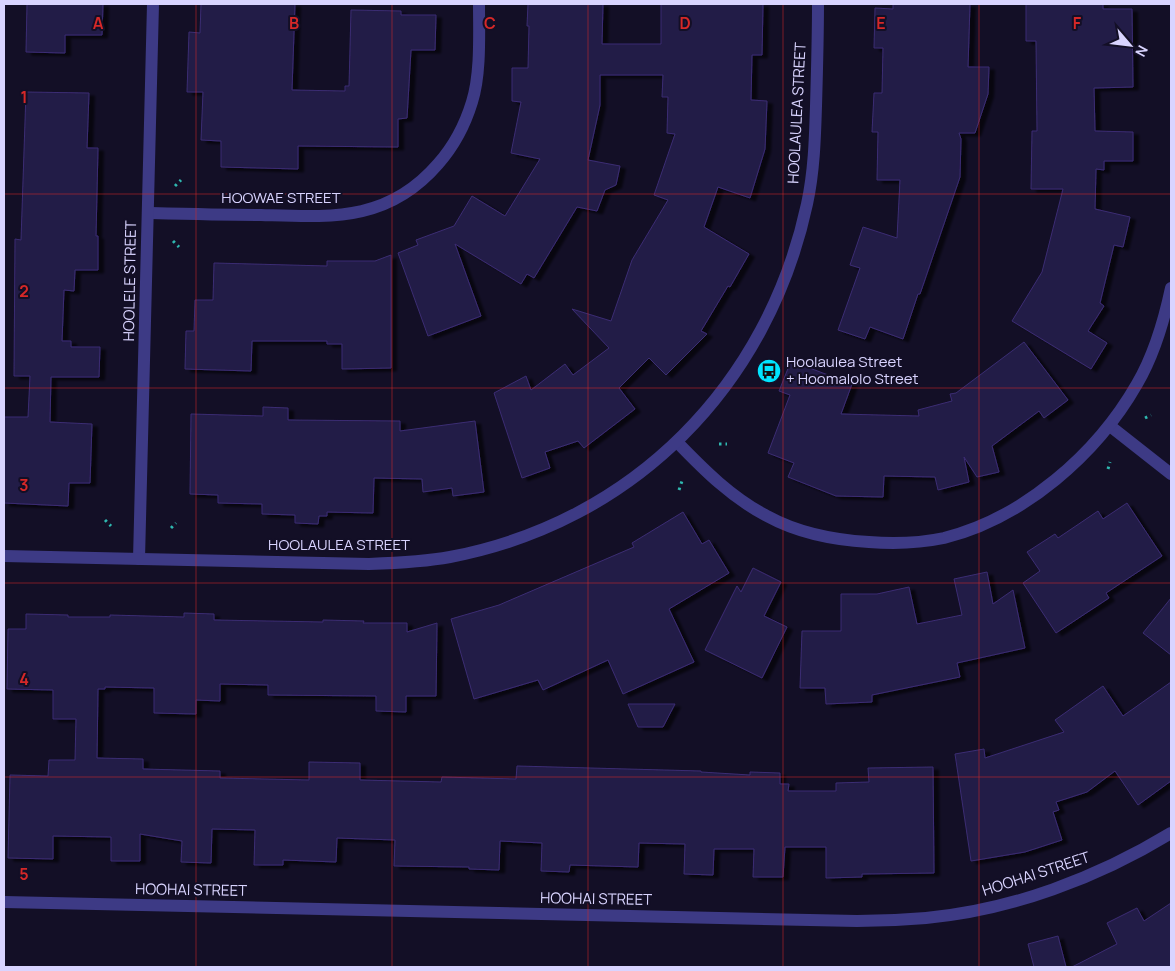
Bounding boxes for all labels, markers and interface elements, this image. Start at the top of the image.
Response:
text: A [93,12,104,34]
text: B [289,12,299,34]
text: C [484,12,496,34]
text: D [679,12,691,34]
text: E [876,12,886,34]
text: F [1073,12,1082,34]
north arrow [1105,20,1155,70]
street label: HOOLAULEA STREET [782,42,811,184]
text: N [1131,42,1153,60]
text: 1 [20,86,28,108]
street label: HOOWAE STREET [221,187,341,208]
street label: HOOLELE STREET [118,220,141,342]
text: 2 [19,280,29,302]
place label: Hoolaulea Street + Hoomalolo Street [786,351,919,389]
bus stop icon: Hoolaulea Street + Hoomalolo Street [756,358,782,384]
text: 3 [19,474,29,496]
street label: HOOLAULEA STREET [268,534,410,555]
text: 4 [19,668,29,690]
street label: HOOHAI STREET [979,846,1092,901]
text: 5 [19,863,29,885]
street label: HOOHAI STREET [135,878,247,901]
street label: HOOHAI STREET [540,887,652,910]

